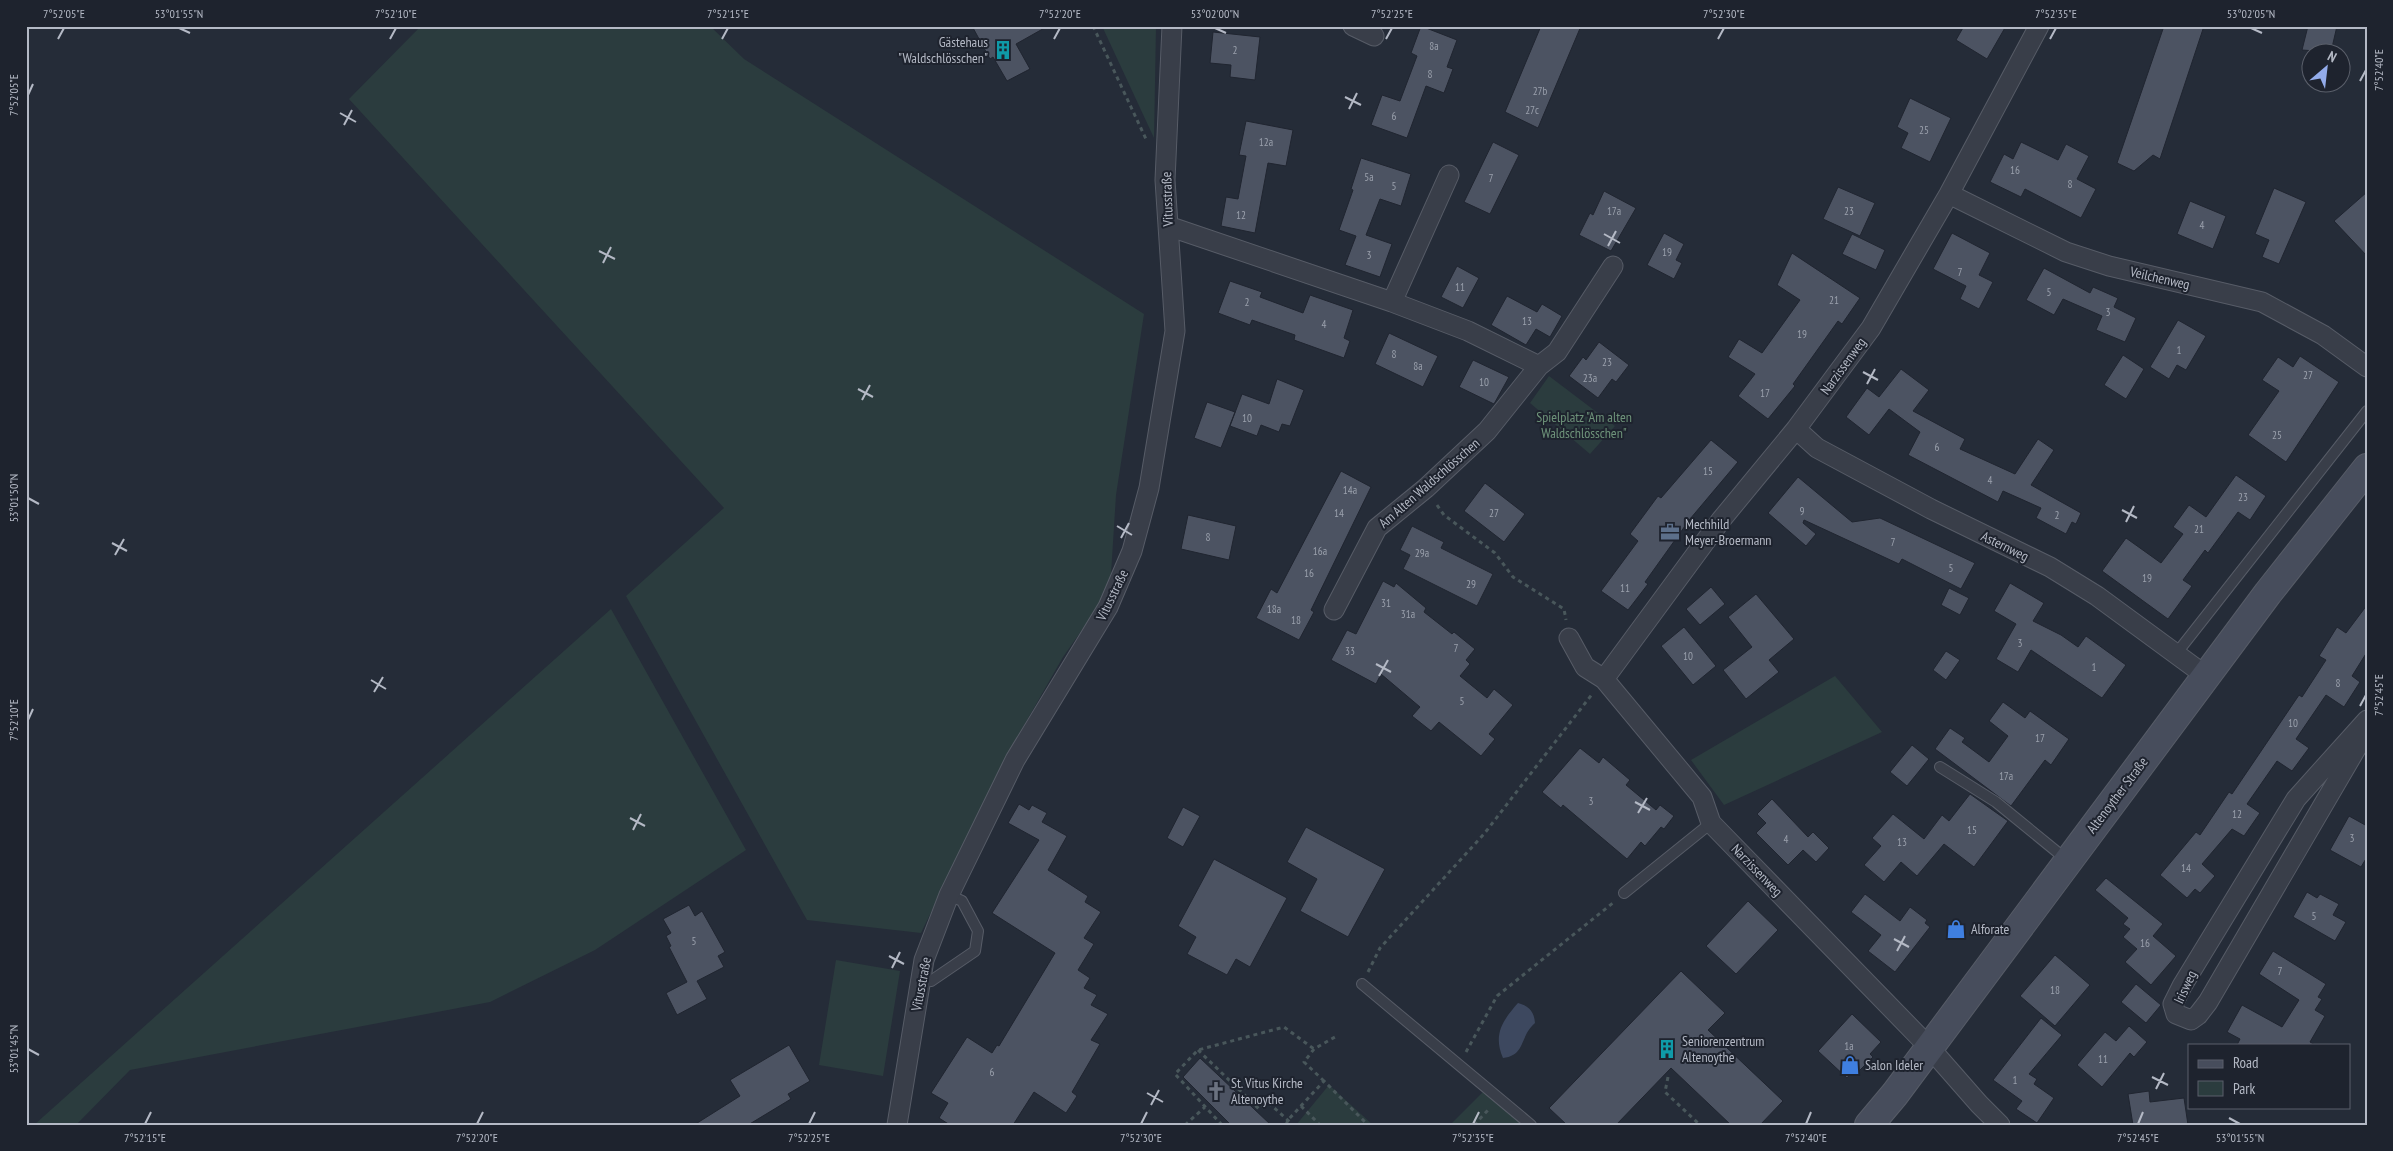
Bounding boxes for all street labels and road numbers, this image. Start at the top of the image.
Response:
street label: Vitusstraße [1157,171,1177,228]
street label: Veilchenweg [2127,262,2192,294]
street label: Narzissenweg [1816,334,1870,398]
street label: Am Alten Waldschlösschen [1375,434,1483,532]
street label: Asternweg [1978,527,2032,565]
street label: Vitusstraße [1091,566,1132,624]
street label: Altenoyther Straße [2082,753,2152,837]
street label: Narzissenweg [1727,840,1787,900]
street label: Vitusstraße [907,955,935,1014]
street label: Irisweg [2170,967,2200,1007]

